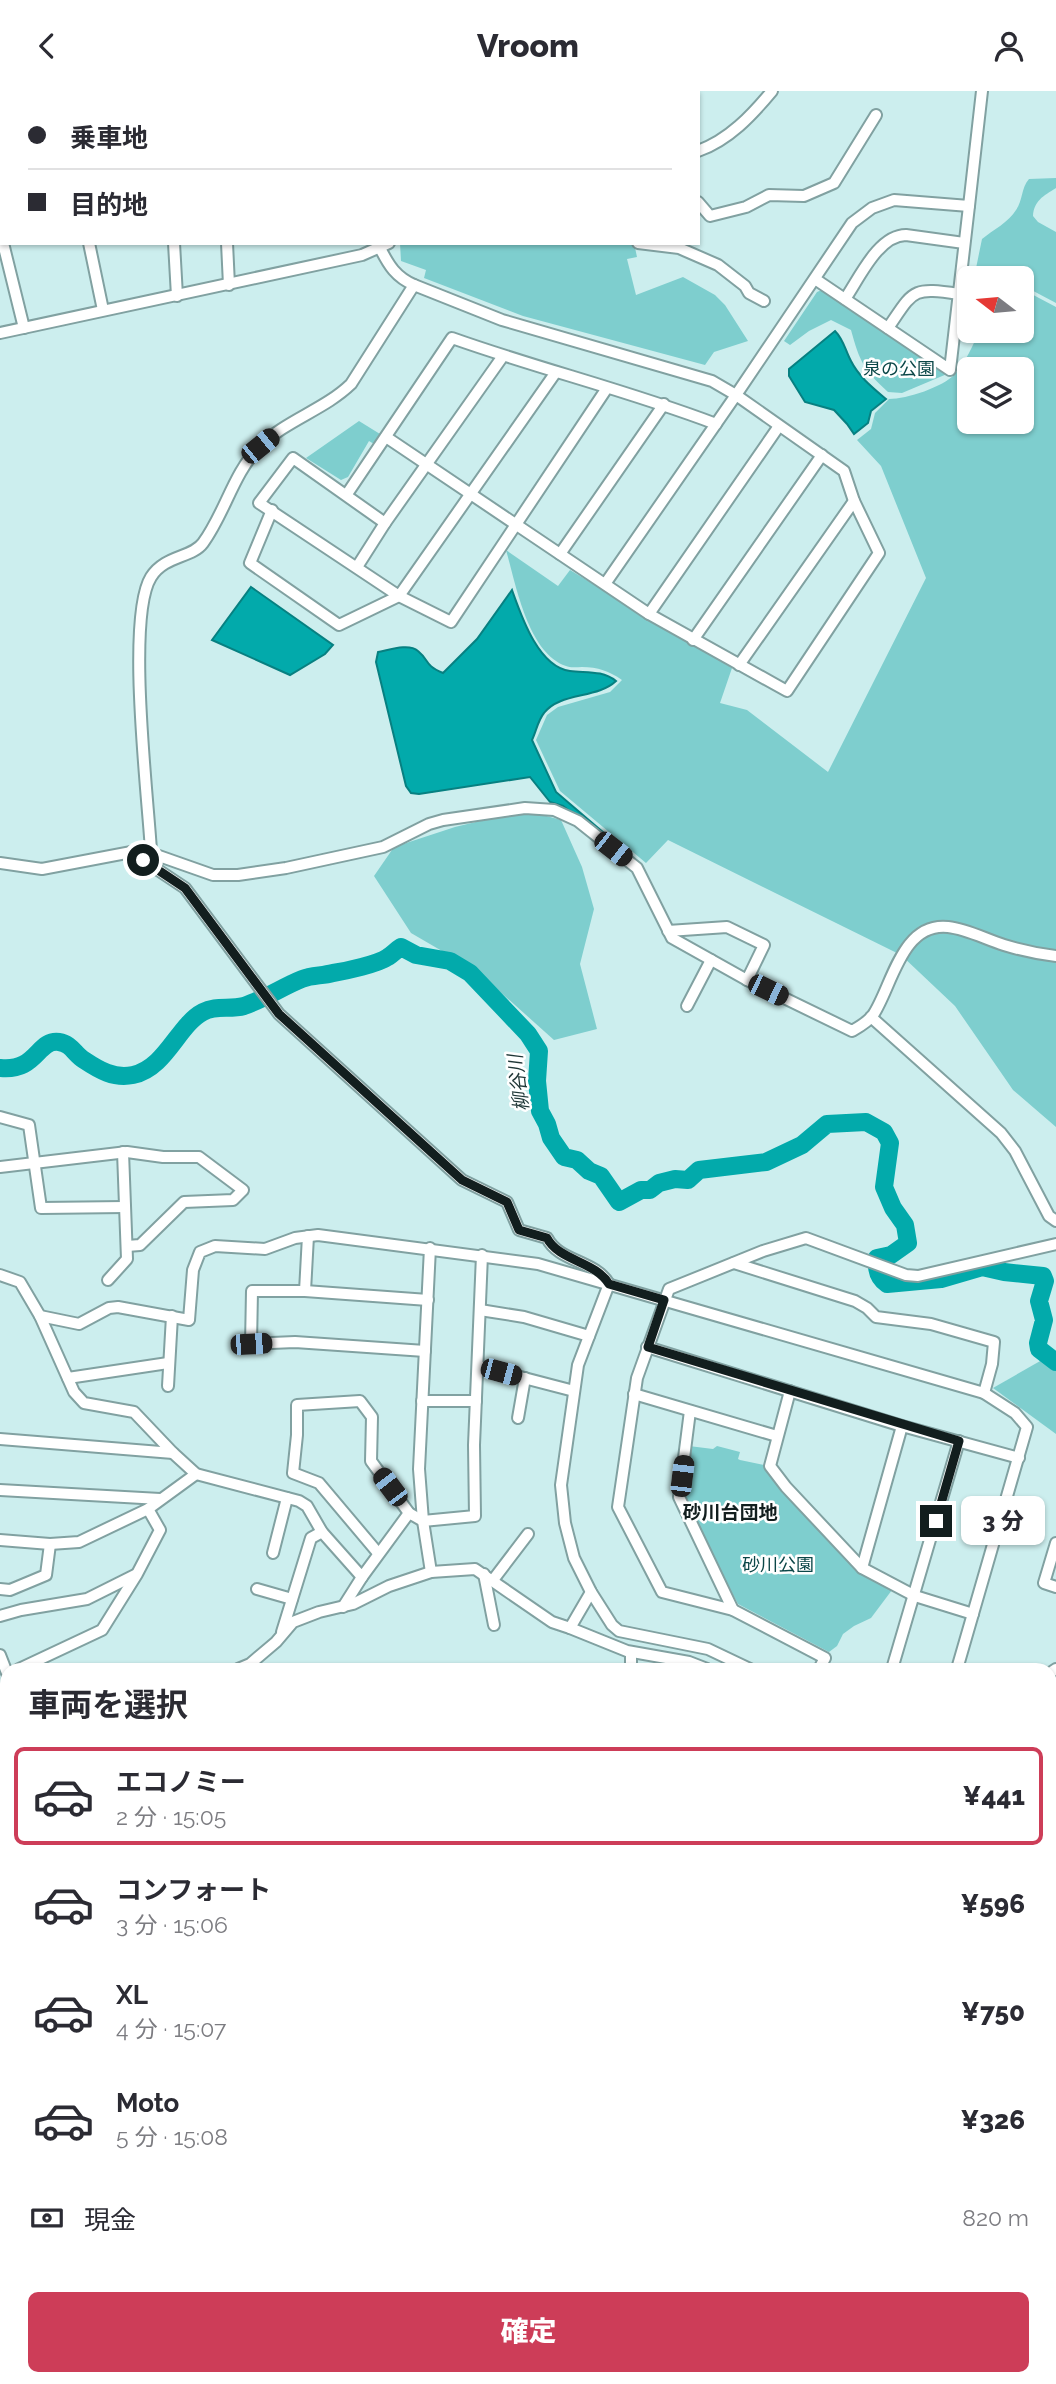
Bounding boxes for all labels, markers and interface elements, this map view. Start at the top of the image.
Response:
icon: back [28,27,66,65]
text: Vroom [477,27,579,64]
icon: person [990,27,1028,65]
text: 乗車地 [70,123,148,153]
text: 目的地 [70,190,148,220]
north arrow [957,266,1034,343]
map controls [957,266,1034,434]
button: layers [957,357,1034,434]
park label: 泉の公園 [863,358,935,379]
car [238,425,283,467]
car [590,828,637,870]
route start [127,844,159,876]
car [745,971,792,1009]
water label: 柳谷川 [503,1051,532,1113]
car [230,1332,273,1356]
car [478,1356,525,1388]
car [670,1454,695,1498]
car [369,1464,412,1510]
callout: 3 分 [960,1497,1044,1545]
district label: 砂川台団地 [682,1501,778,1523]
route end [920,1505,952,1537]
text: 3 分 [982,1507,1024,1534]
park label: 砂川公園 [742,1554,814,1575]
text: 車両を選択 [28,1686,188,1723]
icon: car [32,1765,95,1828]
text: エコノミー [116,1767,246,1797]
text: ¥441 [963,1781,1025,1811]
text: 2 分 · 15:05 [116,1803,226,1830]
icon: car [32,1873,95,1936]
text: コンフォート [116,1875,271,1905]
text: ¥596 [960,1889,1025,1919]
text: 3 分 · 15:06 [116,1911,228,1938]
text: XL [116,1980,148,2010]
icon: car [32,1981,95,2044]
text: ¥750 [961,1997,1025,2027]
text: 4 分 · 15:07 [116,2015,226,2042]
text: Moto [116,2088,179,2118]
icon: car [32,2089,95,2152]
text: ¥326 [960,2105,1025,2135]
text: 5 分 · 15:08 [116,2123,228,2150]
icon: cash [28,2199,66,2237]
text: 820 m [962,2204,1029,2231]
text: 現金 [84,2205,136,2235]
button: 確定 [28,2292,1029,2372]

